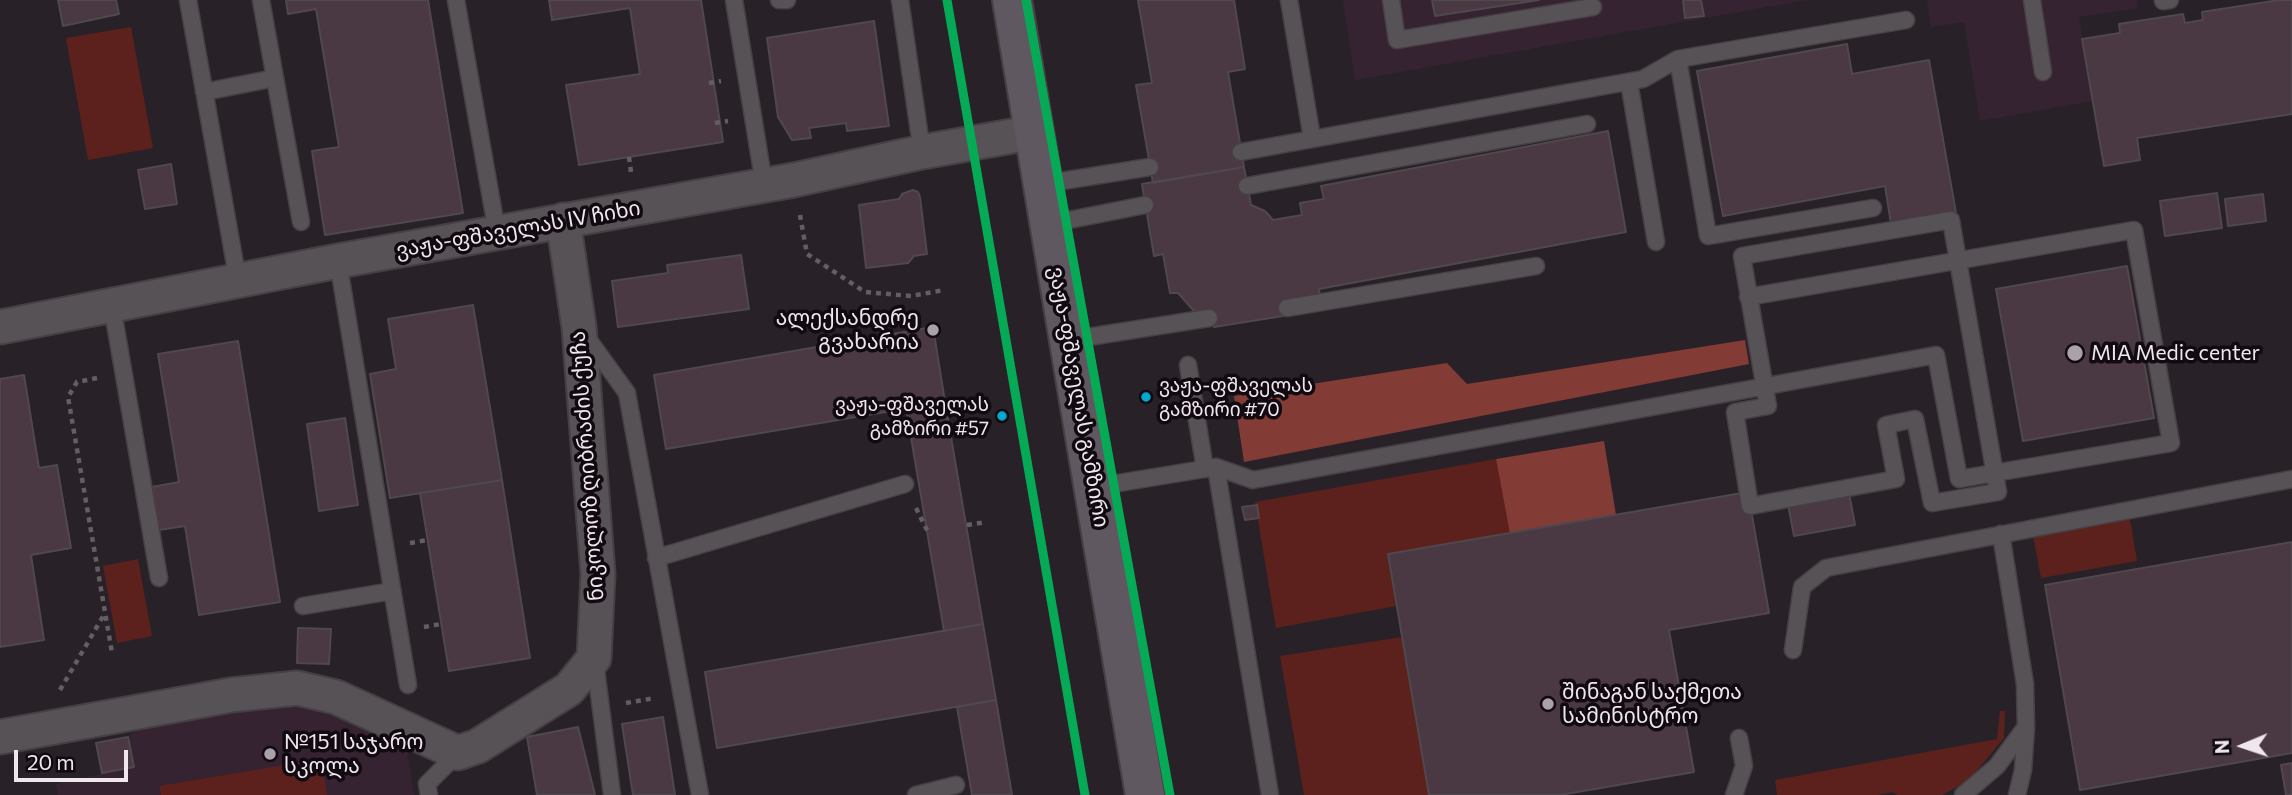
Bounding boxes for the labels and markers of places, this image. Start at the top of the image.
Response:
place label: ალექსანდრე გვახარია [776,305,919,355]
marker: ალექსანდრე გვახარია [925,322,941,338]
place label: MIA Medic center [2091,340,2260,366]
marker: MIA Medic center [2065,343,2085,363]
place label: ვაჟა-ფშაველას გამზირი #70 [1159,375,1313,419]
marker: ვაჟა-ფშაველას გამზირი #70 [1139,390,1153,404]
place label: ვაჟა-ფშაველას გამზირი #57 [835,394,989,438]
marker: ვაჟა-ფშაველას გამზირი #57 [995,409,1009,423]
place label: შინაგან საქმეთა სამინისტრო [1562,679,1742,729]
marker: შინაგან საქმეთა სამინისტრო [1540,696,1556,712]
place label: №151 საჯარო სკოლა [284,729,423,779]
marker: №151 საჯარო სკოლა [262,746,278,762]

